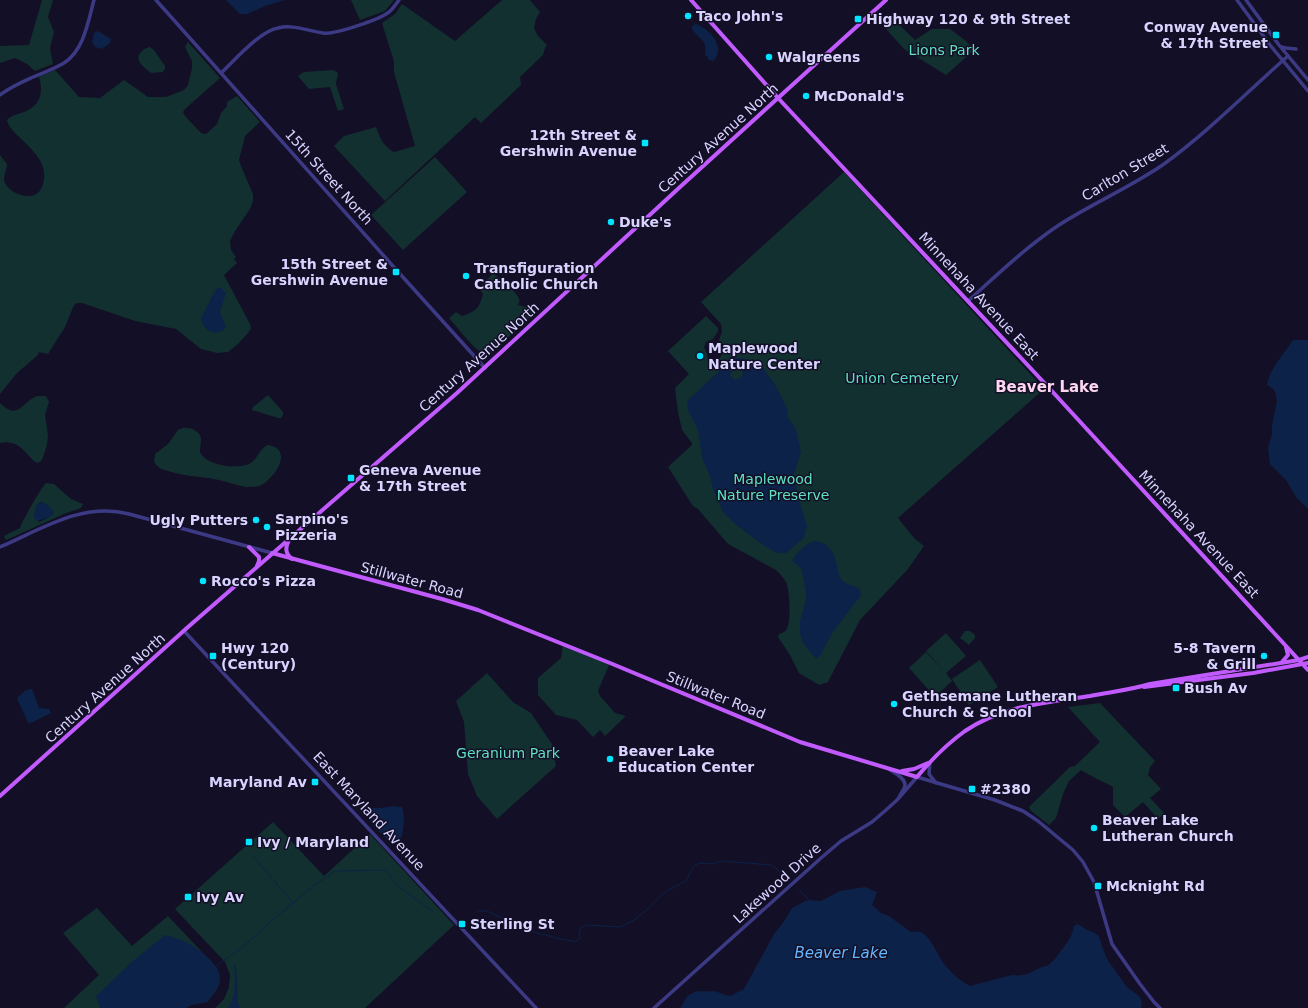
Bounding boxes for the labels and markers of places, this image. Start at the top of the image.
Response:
place label: Taco John's [696,8,783,24]
marker: Taco John's [683,11,693,21]
place label: Highway 120 & 9th Street [866,11,1071,27]
marker: Highway 120 & 9th Street [853,14,863,24]
place label: Conway Avenue & 17th Street [1144,19,1268,51]
marker: Conway Avenue & 17th Street [1271,30,1281,40]
place label: Walgreens [777,49,860,65]
marker: Walgreens [764,52,774,62]
place label: McDonald's [814,88,904,104]
marker: McDonald's [801,91,811,101]
place label: 12th Street & Gershwin Avenue [500,127,637,159]
marker: 12th Street & Gershwin Avenue [640,138,650,148]
place label: Duke's [619,214,672,230]
marker: Duke's [606,217,616,227]
place label: 15th Street & Gershwin Avenue [251,256,388,288]
place label: Transfiguration Catholic Church [474,260,598,292]
marker: 15th Street & Gershwin Avenue [391,267,401,277]
marker: Transfiguration Catholic Church [461,271,471,281]
place label: Maplewood Nature Center [708,340,820,372]
marker: Maplewood Nature Center [695,351,705,361]
place label: Geneva Avenue & 17th Street [359,462,481,494]
marker: Geneva Avenue & 17th Street [346,473,356,483]
place label: Sarpino's Pizzeria [275,511,348,543]
place label: Ugly Putters [149,512,248,528]
marker: Ugly Putters [251,515,261,525]
marker: Sarpino's Pizzeria [262,522,272,532]
place label: Rocco's Pizza [211,573,316,589]
marker: Rocco's Pizza [198,576,208,586]
place label: Hwy 120 (Century) [221,640,296,672]
place label: 5-8 Tavern & Grill [1173,640,1256,672]
marker: Hwy 120 (Century) [208,651,218,661]
marker: 5-8 Tavern & Grill [1259,651,1269,661]
place label: Bush Av [1184,680,1247,696]
marker: Bush Av [1171,683,1181,693]
place label: Gethsemane Lutheran Church & School [902,688,1077,720]
marker: Gethsemane Lutheran Church & School [889,699,899,709]
place label: Beaver Lake Education Center [618,743,754,775]
marker: Beaver Lake Education Center [605,754,615,764]
place label: Maryland Av [209,774,307,790]
marker: Maryland Av [310,777,320,787]
place label: #2380 [980,781,1031,797]
marker: #2380 [967,784,977,794]
place label: Beaver Lake Lutheran Church [1102,812,1234,844]
marker: Beaver Lake Lutheran Church [1089,823,1099,833]
place label: Ivy / Maryland [257,834,369,850]
marker: Ivy / Maryland [244,837,254,847]
place label: Mcknight Rd [1106,878,1205,894]
marker: Mcknight Rd [1093,881,1103,891]
place label: Ivy Av [196,889,244,905]
marker: Ivy Av [183,892,193,902]
place label: Sterling St [470,916,555,932]
marker: Sterling St [457,919,467,929]

